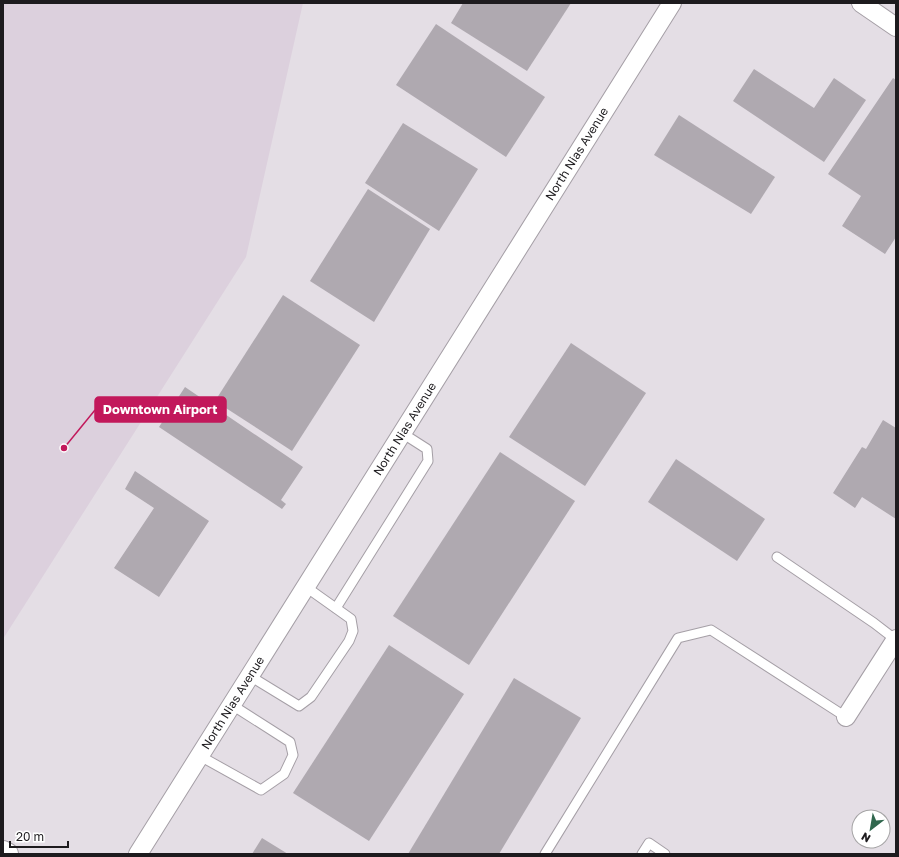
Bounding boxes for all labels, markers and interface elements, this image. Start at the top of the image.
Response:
street label: North Nias Avenue [542,104,611,203]
street label: North Nias Avenue [370,379,439,478]
callout: Downtown Airport [95,397,226,422]
text: Downtown Airport [103,401,217,417]
street label: North Nias Avenue [198,653,267,752]
north arrow [851,809,891,849]
scale bar [10,823,68,849]
text: 20 m [16,829,44,844]
text: N [859,830,873,846]

